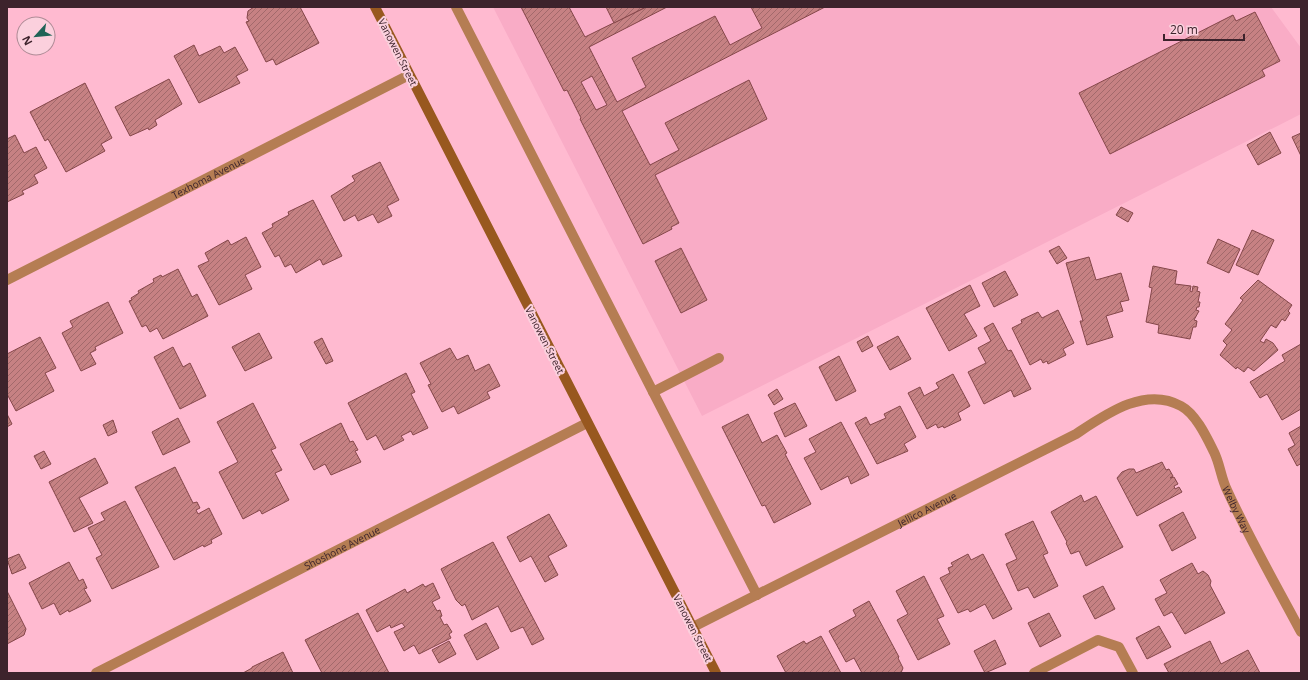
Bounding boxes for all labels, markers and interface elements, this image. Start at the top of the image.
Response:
north arrow [16,16,56,56]
street label: Vanowen Street [375,16,421,88]
scale bar [1164,16,1244,42]
text: 20 m [1170,21,1198,38]
text: N [18,33,35,48]
street label: Texhoma Avenue [169,153,248,202]
street label: Vanowen Street [522,304,568,376]
street label: Welby Way [1219,484,1254,536]
street label: Jellico Avenue [894,488,959,530]
street label: Shoshone Avenue [301,522,383,573]
street label: Vanowen Street [670,592,716,664]

